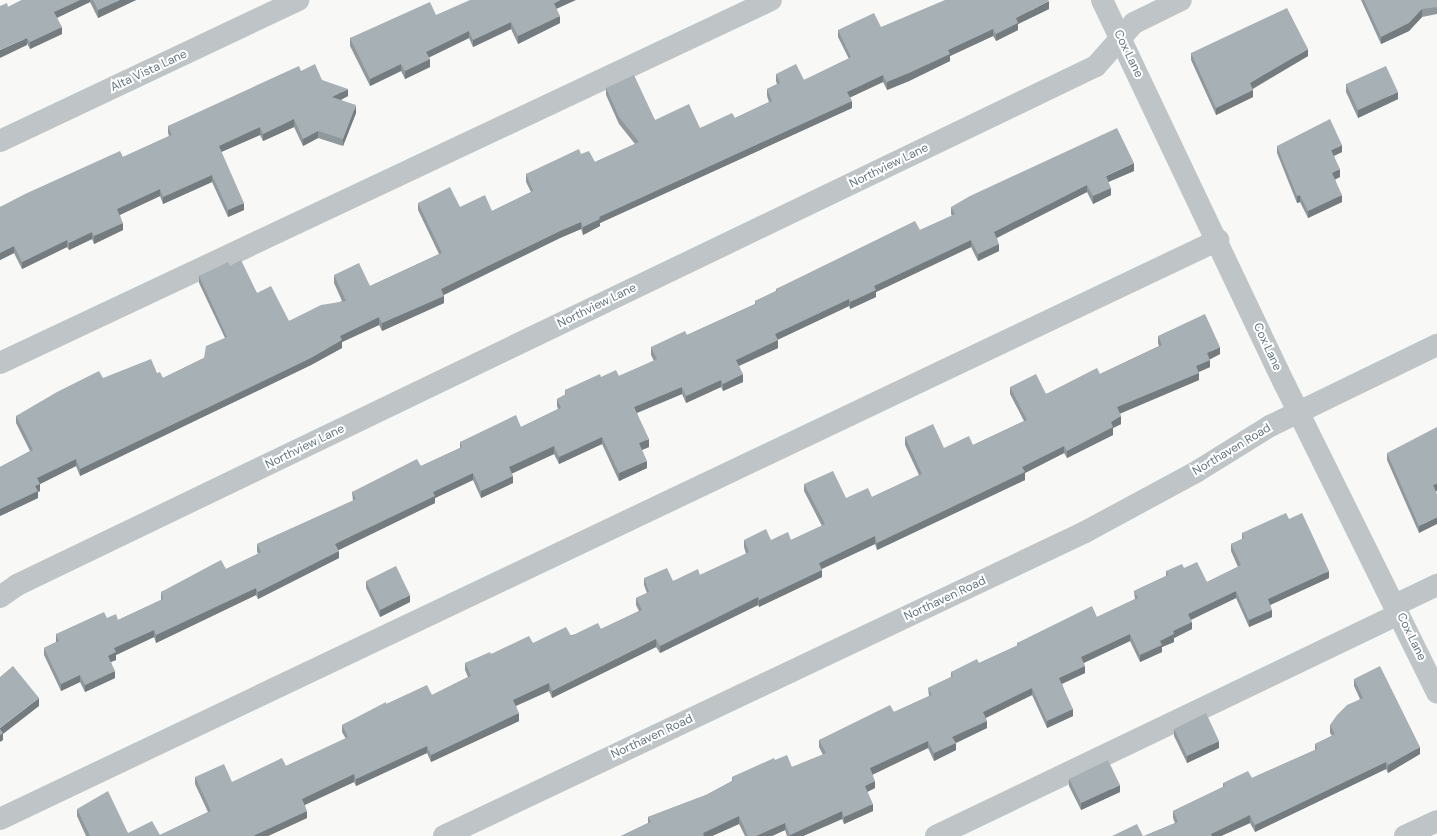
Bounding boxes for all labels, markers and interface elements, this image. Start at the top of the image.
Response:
street label: Cox Lane [1110,28,1146,80]
street label: Alta Vista Lane [108,47,190,95]
street label: Northview Lane [847,141,931,191]
street label: Northview Lane [555,281,639,331]
street label: Cox Lane [1250,321,1284,373]
street label: Northaven Road [1190,421,1274,479]
street label: Northview Lane [263,422,347,472]
street label: Northaven Road [902,574,988,624]
street label: Cox Lane [1393,611,1429,663]
street label: Northaven Road [609,712,695,762]

